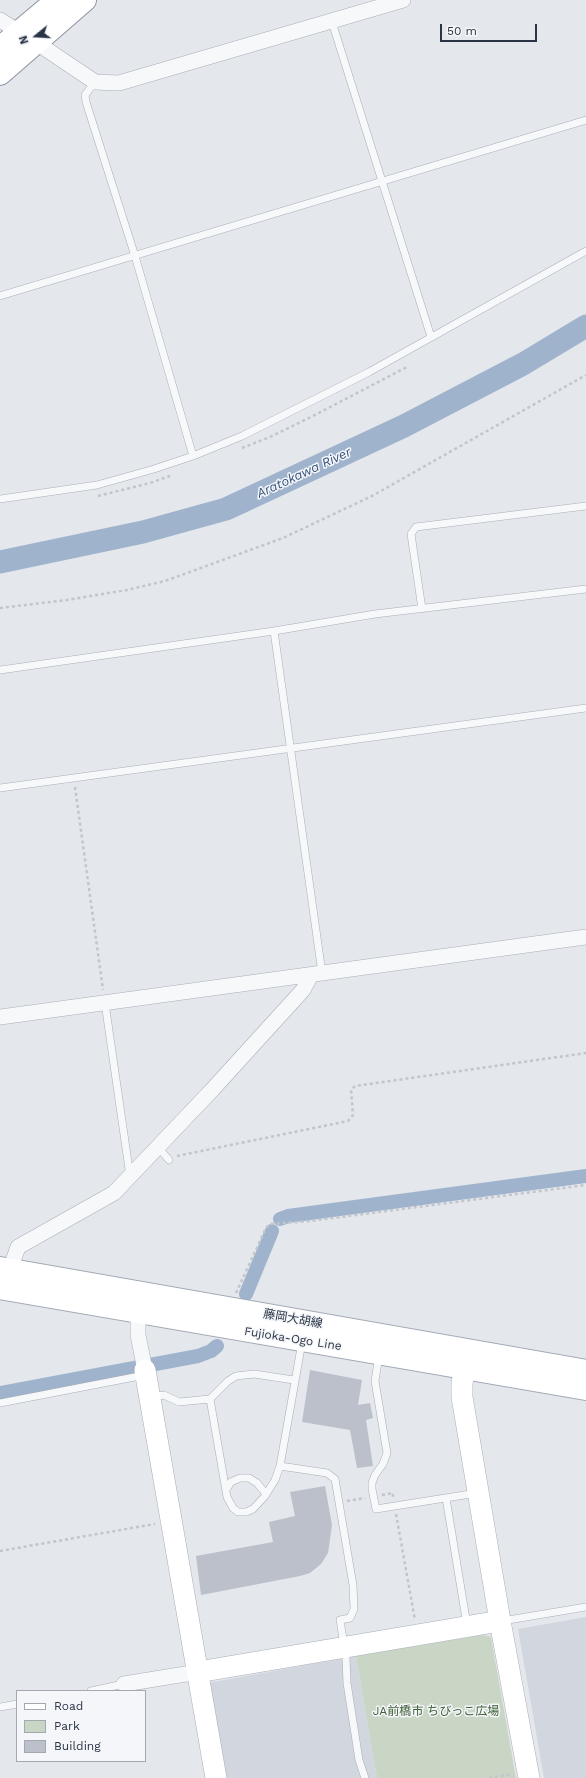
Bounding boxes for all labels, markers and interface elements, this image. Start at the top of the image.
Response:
north arrow [16,16,56,56]
scale bar [442,16,539,42]
text: 50 m [447,24,477,38]
text: N [17,34,32,46]
water label: Aratokawa River [254,444,354,502]
street label: 藤岡大胡線 [262,1307,324,1331]
street label: Fujioka-Ogo Line [243,1324,343,1354]
legend [16,1690,146,1762]
text: Road [54,1699,83,1713]
park label: JA前橋市 ちびっこ広場 [373,1704,499,1718]
text: Park [54,1719,80,1733]
text: Building [54,1739,101,1753]

